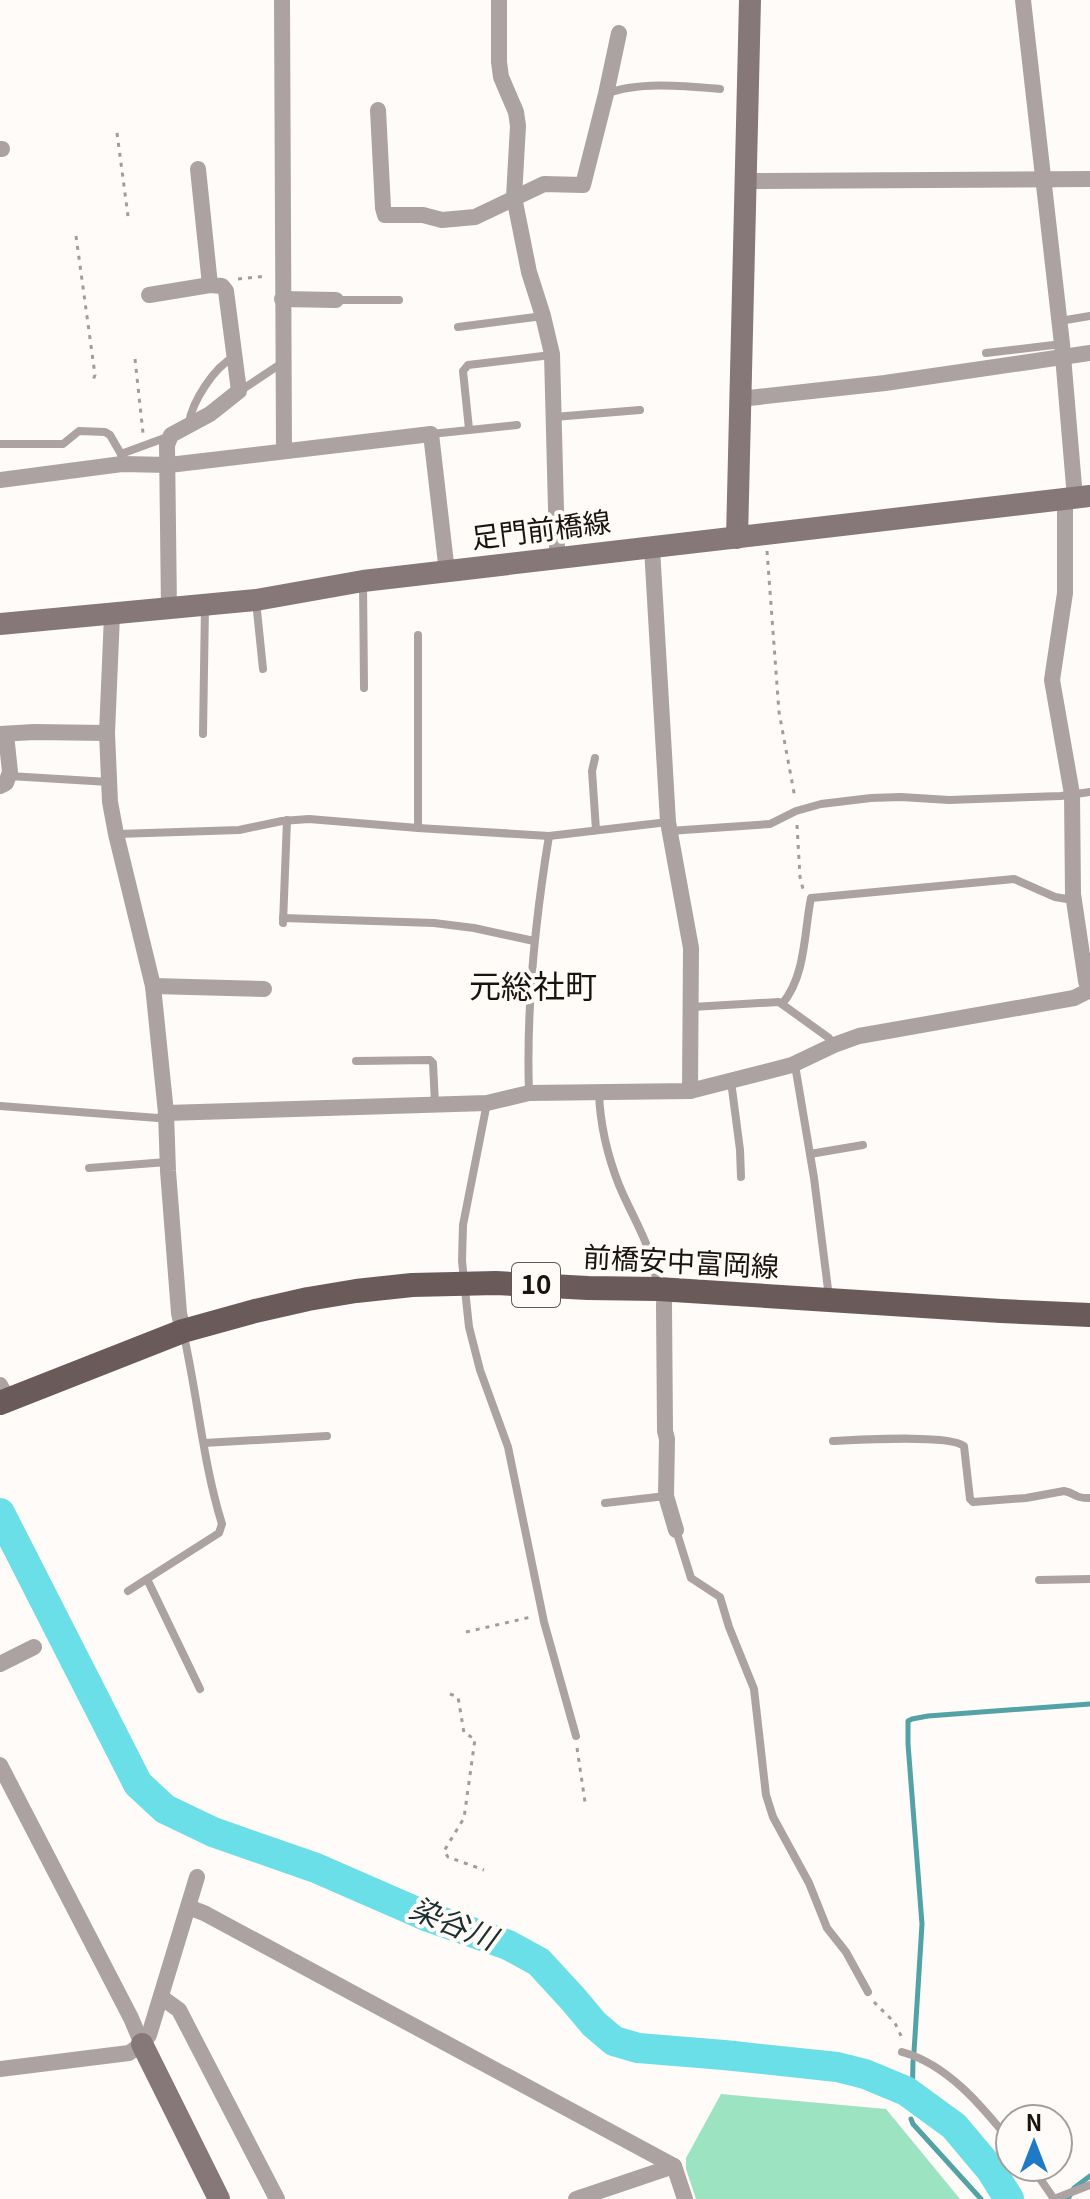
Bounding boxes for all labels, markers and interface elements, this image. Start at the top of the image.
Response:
street label: 足門前橋線 [469,500,613,556]
district label: 元総社町 [469,961,597,1007]
street label: 前橋安中富岡線 [582,1235,780,1285]
road number: 10 [512,1263,560,1307]
water label: 染谷川 [404,1884,507,1960]
north arrow [994,2103,1074,2183]
text: N [1026,2105,1042,2137]

